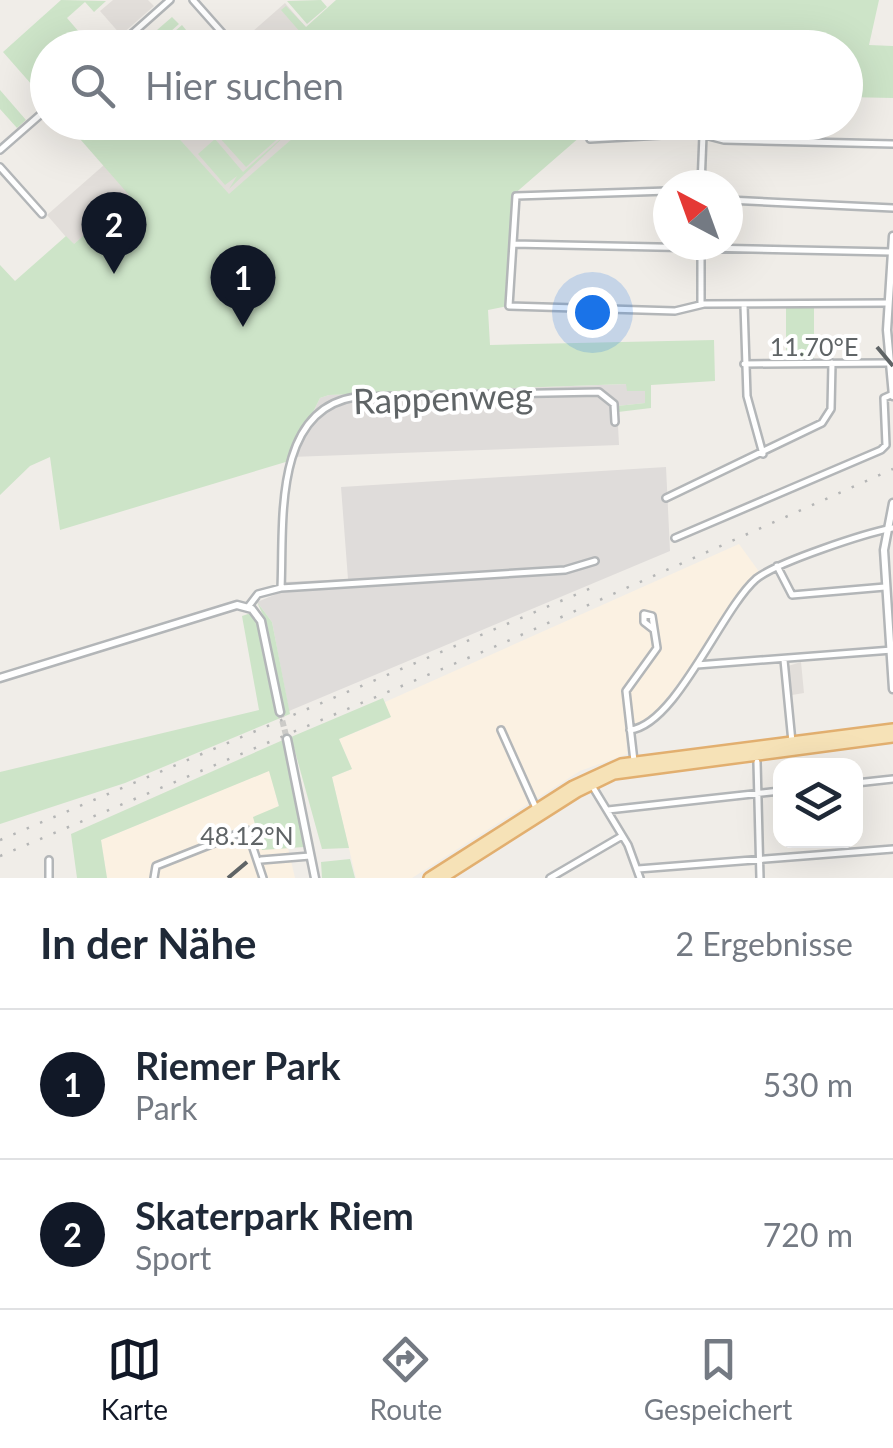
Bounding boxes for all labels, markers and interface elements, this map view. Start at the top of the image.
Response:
search box [30,30,863,140]
icon: search [65,58,120,113]
text: Hier suchen [145,62,344,108]
north arrow [653,170,743,260]
pin: 2 [82,192,146,274]
pin: 1 [210,245,276,327]
your location [567,287,618,338]
text: 11.70°E [770,331,858,361]
street label: Rappenweg [352,373,534,421]
map controls [773,758,863,848]
button: layers [773,758,863,848]
text: 48.12°N [200,820,294,850]
text: In der Nähe [40,918,257,968]
text: 2 Ergebnisse [676,924,853,963]
text: Riemer Park [135,1042,341,1088]
text: 1 [63,1065,82,1104]
text: 530 m [763,1065,853,1104]
text: Park [135,1088,198,1127]
text: Skaterpark Riem [135,1192,414,1238]
text: 2 [63,1215,82,1254]
text: 720 m [763,1215,853,1254]
text: Sport [135,1238,211,1277]
tab: Karte [101,1332,168,1426]
tab: Route [370,1332,442,1426]
tab: Gespeichert [644,1332,792,1426]

